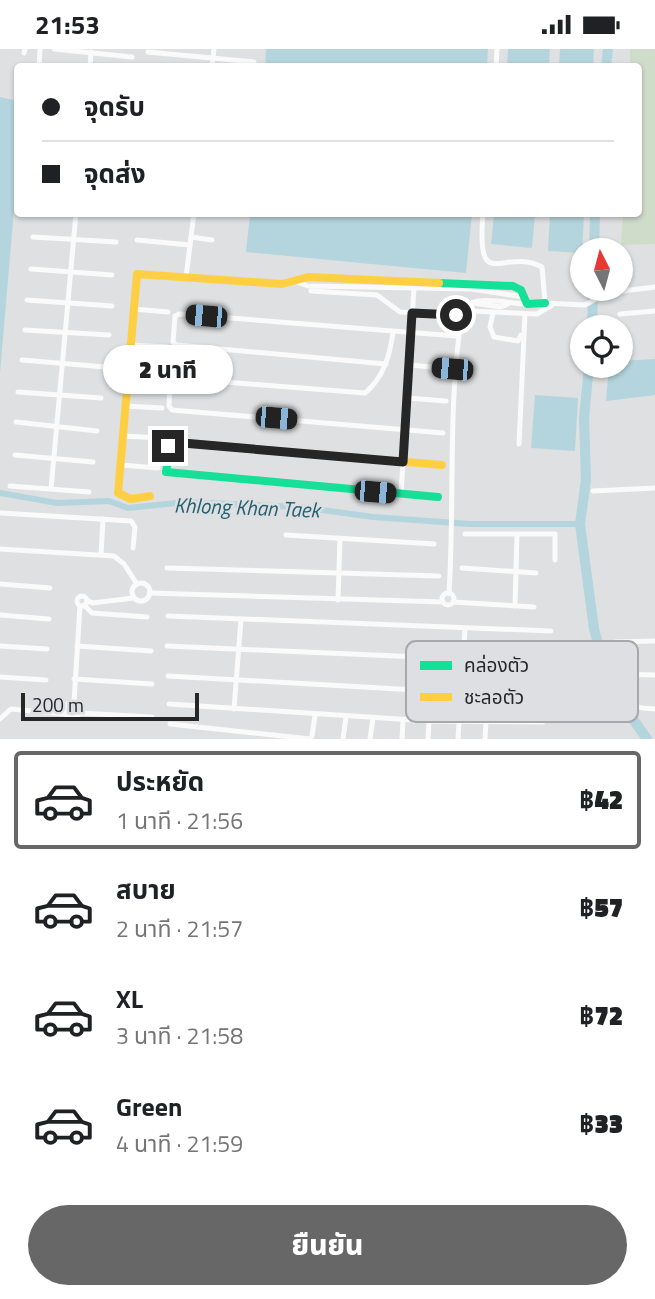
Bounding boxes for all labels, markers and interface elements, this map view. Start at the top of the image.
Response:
text: 21:53 [35,5,100,44]
text: จุดรับ [84,87,145,126]
text: จุดส่ง [84,154,146,193]
north arrow [570,238,634,301]
map controls [570,238,633,378]
route start [440,299,472,331]
car [185,304,228,328]
button: locate [570,315,633,378]
callout: 2 นาที [103,345,233,393]
text: 2 นาที [139,352,197,387]
car [431,357,474,381]
car [255,406,298,430]
route end [152,430,184,462]
car [354,480,397,504]
water label: Khlong Khan Taek [174,488,323,526]
legend [406,641,638,722]
text: คล่องตัว [464,650,529,679]
text: ชะลอตัว [464,682,524,711]
scale bar [21,690,200,722]
text: 200 m [32,690,84,719]
text: ประหยัด [116,762,204,801]
icon: car [32,769,95,832]
text: ฿42 [579,780,623,819]
text: 1 นาที · 21:56 [116,803,243,838]
text: สบาย [116,870,176,909]
icon: car [32,877,95,940]
text: ฿57 [579,888,623,927]
text: 2 นาที · 21:57 [116,911,243,946]
text: XL [116,979,143,1018]
icon: car [32,985,95,1048]
text: ฿72 [579,996,623,1035]
text: 3 นาที · 21:58 [116,1018,243,1053]
text: Green [116,1087,182,1126]
icon: car [32,1093,95,1156]
text: ฿33 [579,1104,623,1143]
text: 4 นาที · 21:59 [116,1126,243,1161]
button: ยืนยัน [28,1205,627,1285]

